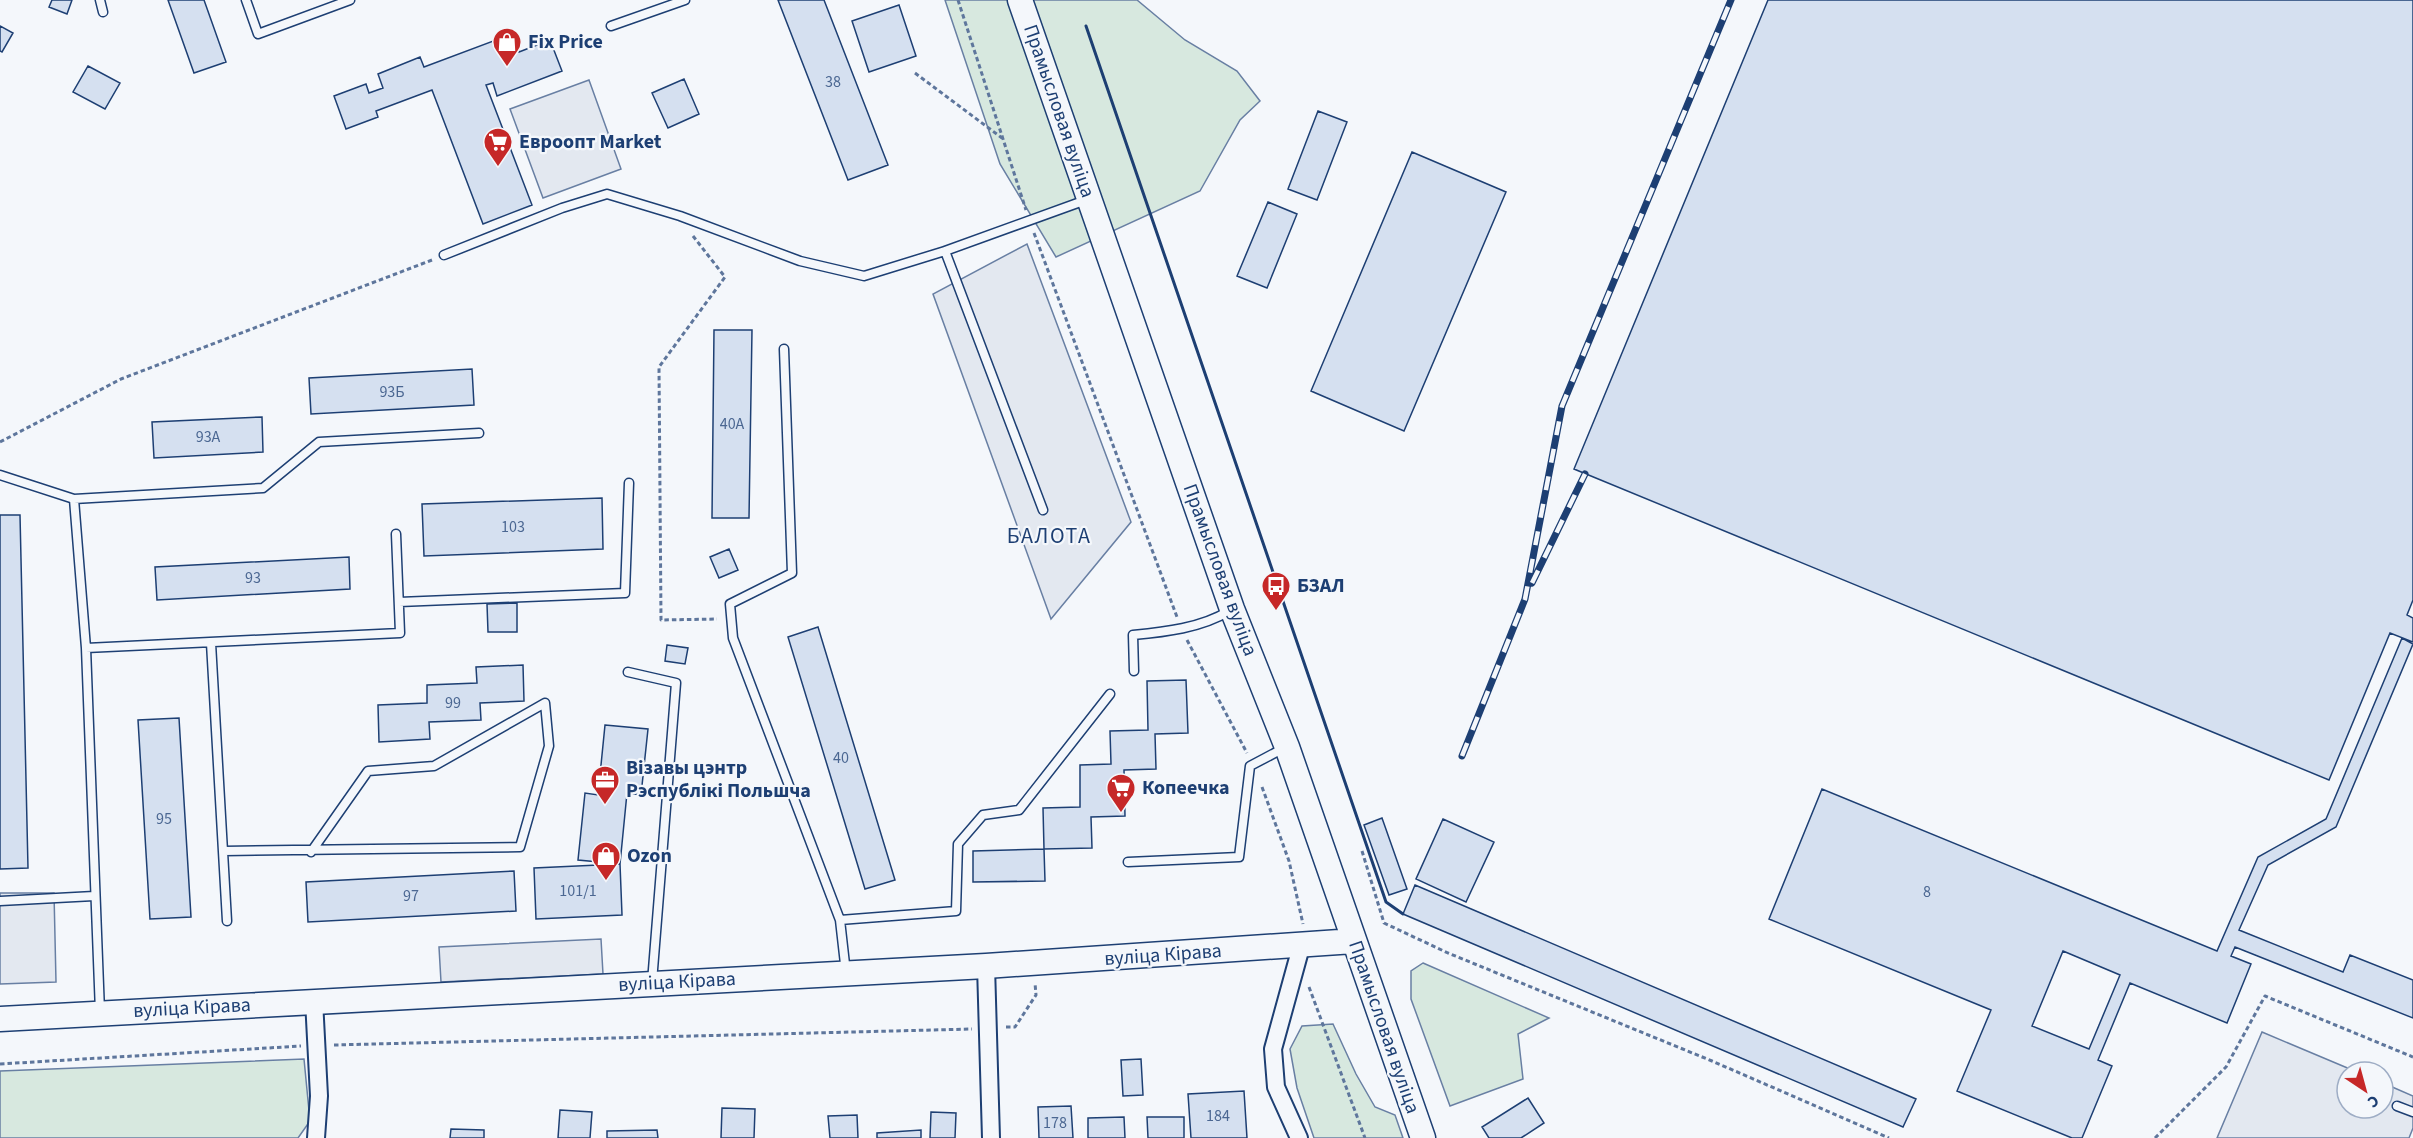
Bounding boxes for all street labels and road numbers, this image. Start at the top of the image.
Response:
street label: Прамысловая вуліца [1016,21,1102,201]
street label: Прамысловая вуліца [1176,480,1264,660]
street label: вуліца Кірава [1103,937,1223,973]
street label: Прамысловая вуліца [1341,937,1427,1117]
street label: вуліца Кірава [617,965,737,999]
street label: вуліца Кірава [132,991,252,1025]

